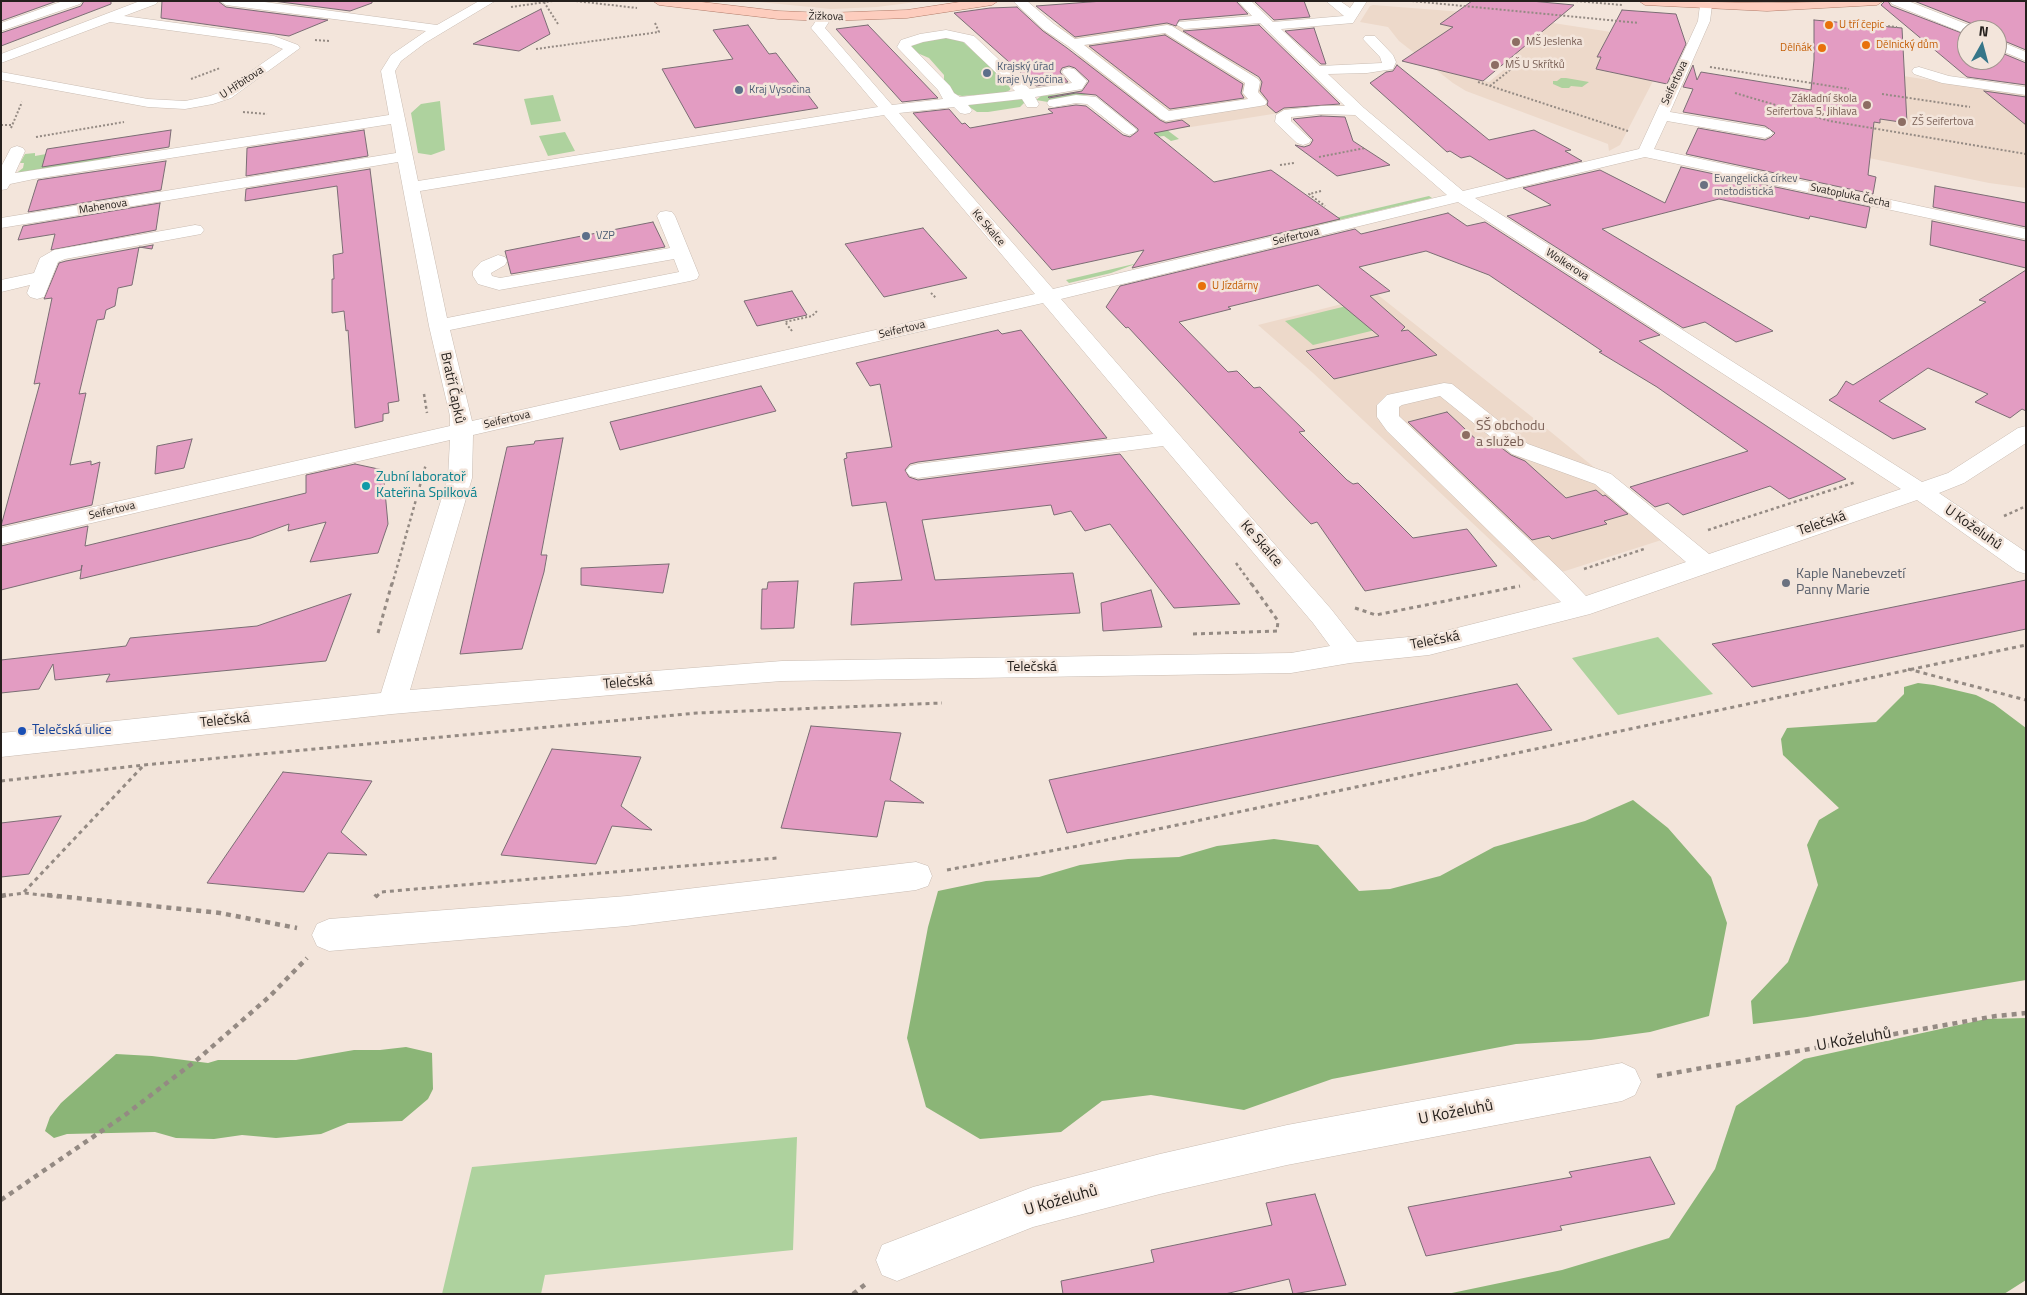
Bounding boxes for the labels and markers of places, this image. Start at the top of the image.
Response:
place label: U tří čepic [1839,18,1884,32]
marker: U tří čepic [1823,19,1835,31]
place label: MŠ Jeslenka [1526,35,1582,49]
marker: MŠ Jeslenka [1510,36,1522,48]
place label: Dělnický dům [1876,38,1938,52]
marker: Dělnický dům [1860,39,1872,51]
place label: Dělňák [1780,41,1812,55]
marker: Dělňák [1816,42,1828,54]
place label: MŠ U Skřítků [1505,58,1565,72]
marker: MŠ U Skřítků [1489,59,1501,71]
place label: Krajský úřad kraje Vysočina [997,60,1063,86]
marker: Krajský úřad kraje Vysočina [981,67,993,79]
place label: Kraj Vysočina [749,83,810,97]
marker: Kraj Vysočina [733,84,745,96]
place label: Základní škola Seifertova 5, Jihlava [1766,92,1857,118]
marker: Základní škola Seifertova 5, Jihlava [1861,99,1873,111]
place label: ZŠ Seifertova [1912,115,1973,129]
marker: ZŠ Seifertova [1896,116,1908,128]
place label: Evangelická církev metodistická [1714,172,1798,198]
marker: Evangelická církev metodistická [1698,179,1710,191]
place label: VZP [596,229,615,243]
marker: VZP [580,230,592,242]
place label: U Jízdárny [1212,279,1258,293]
marker: U Jízdárny [1196,280,1208,292]
place label: SŠ obchodu a služeb [1476,419,1545,452]
marker: SŠ obchodu a služeb [1460,429,1472,441]
place label: Zubní laboratoř Kateřina Spilková [376,470,477,502]
marker: Zubní laboratoř Kateřina Spilková [360,480,372,492]
place label: Kaple Nanebevzetí Panny Marie [1796,567,1905,600]
marker: Kaple Nanebevzetí Panny Marie [1780,577,1792,589]
place label: Telečská ulice [32,723,112,739]
marker: Telečská ulice [16,725,28,737]

